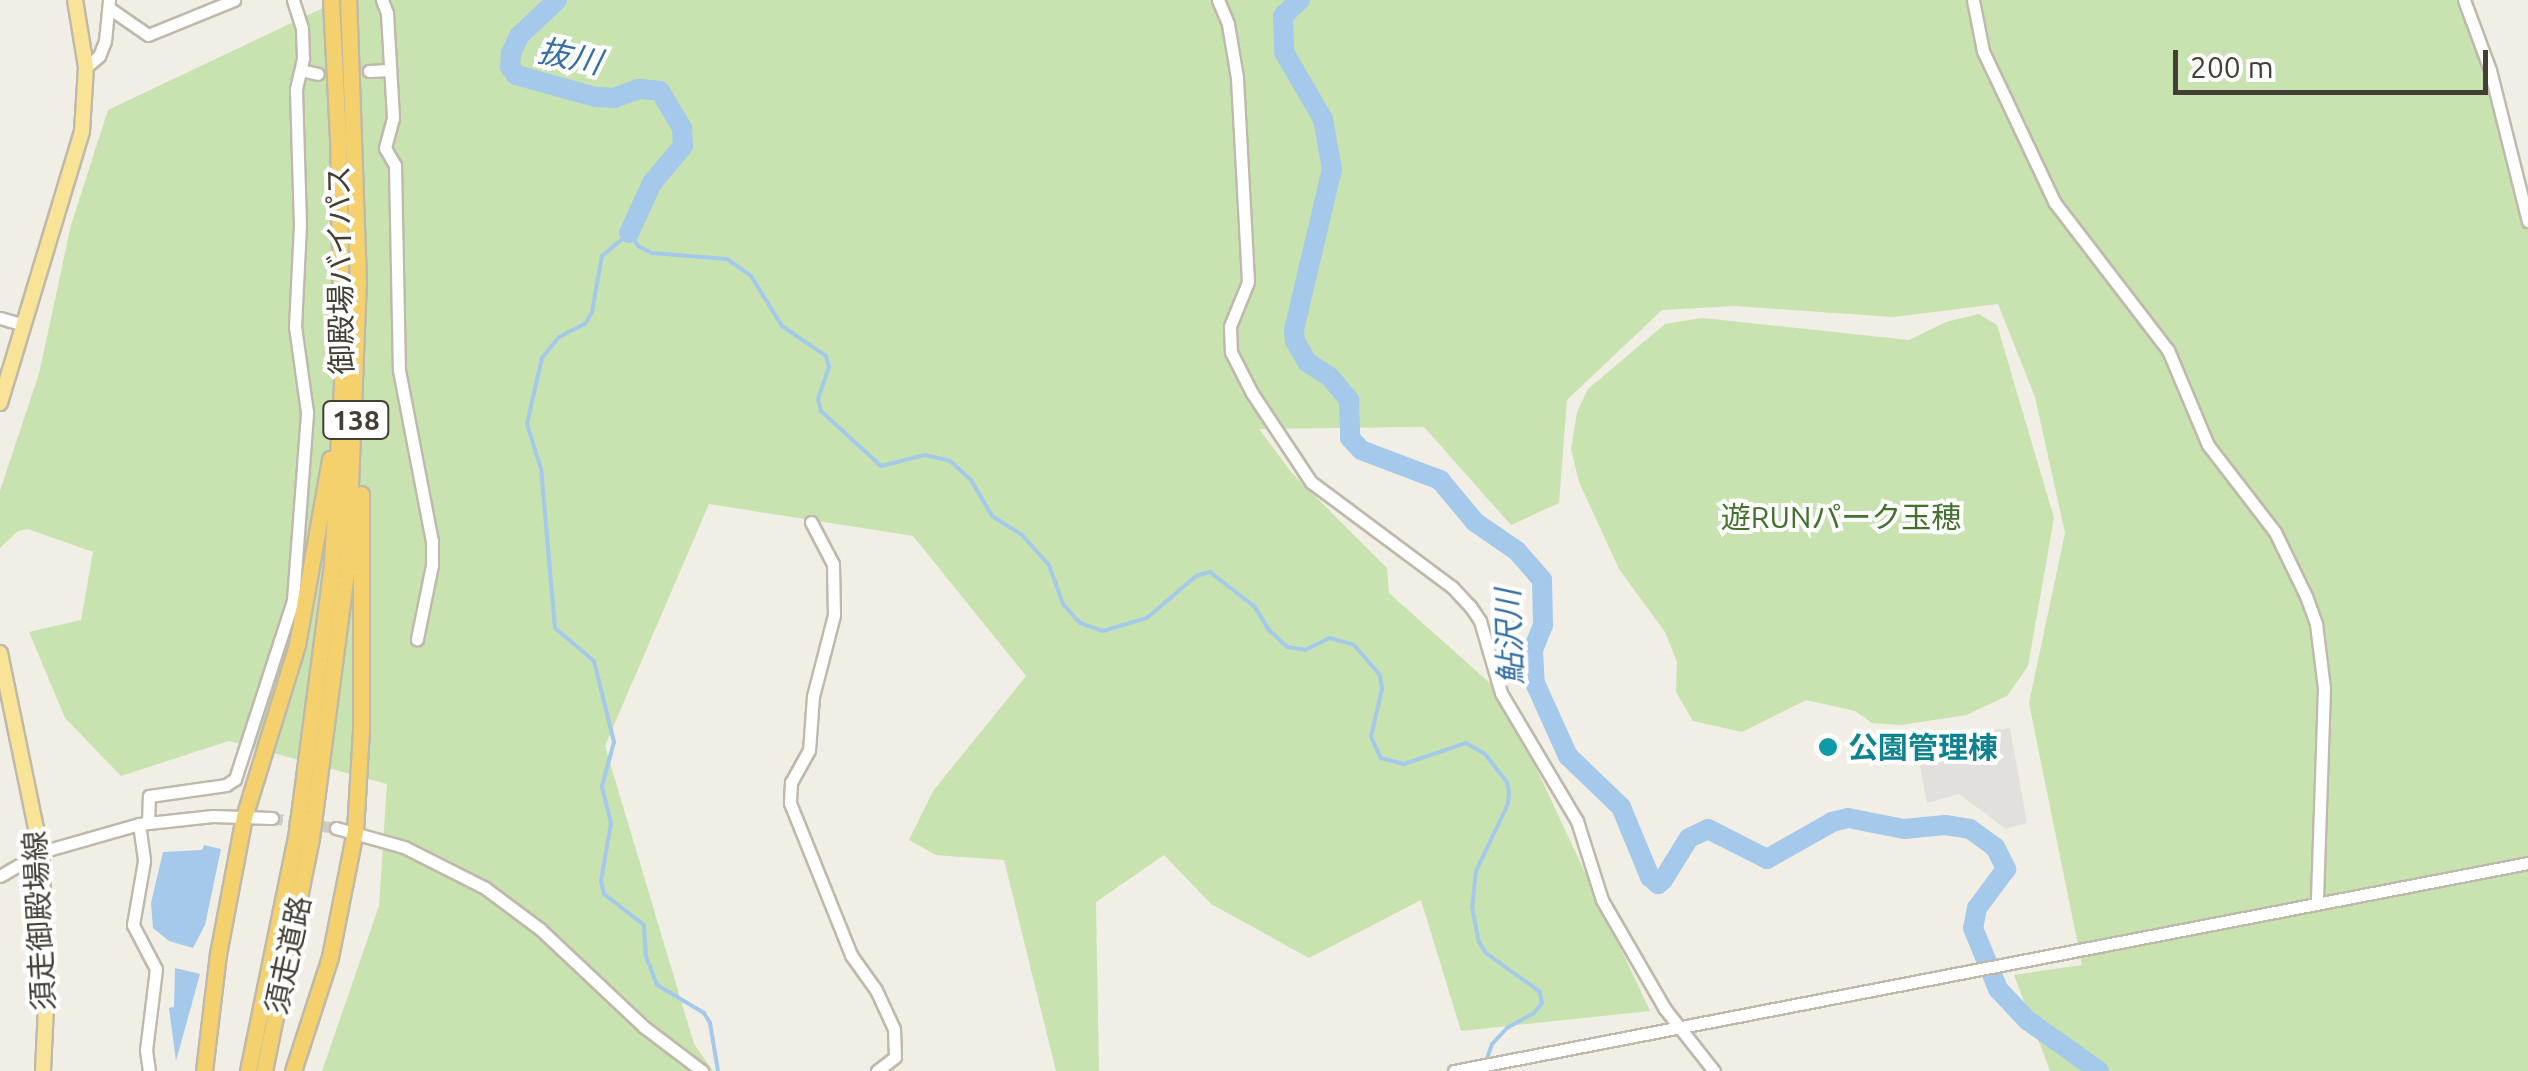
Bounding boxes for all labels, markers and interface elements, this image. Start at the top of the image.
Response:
scale bar [2178,30,2493,92]
water label: 抜川 [535,31,605,81]
text: 200 m [2190,50,2274,84]
street label: 御殿場バイパス [320,165,360,375]
road number: 138 [321,397,391,443]
park label: 遊RUNパーク玉穂 [1721,499,1961,535]
water label: 鮎沢川 [1488,588,1530,686]
place label: 公園管理棟 [1848,729,1998,765]
marker: 公園管理棟 [1817,736,1839,758]
street label: 須走御殿場線 [16,830,62,1012]
street label: 須走道路 [258,893,318,1017]

